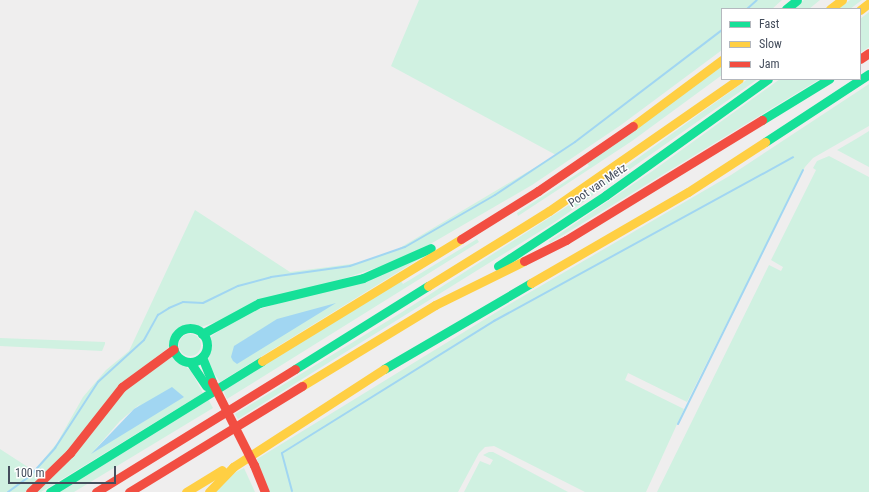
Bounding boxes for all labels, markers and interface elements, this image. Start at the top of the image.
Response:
legend [721,8,861,80]
text: Fast [759,17,779,31]
text: Slow [759,37,782,51]
text: Jam [759,57,780,71]
street label: Poot van Metz [566,161,630,211]
scale bar [10,458,118,484]
text: 100 m [15,466,45,480]

